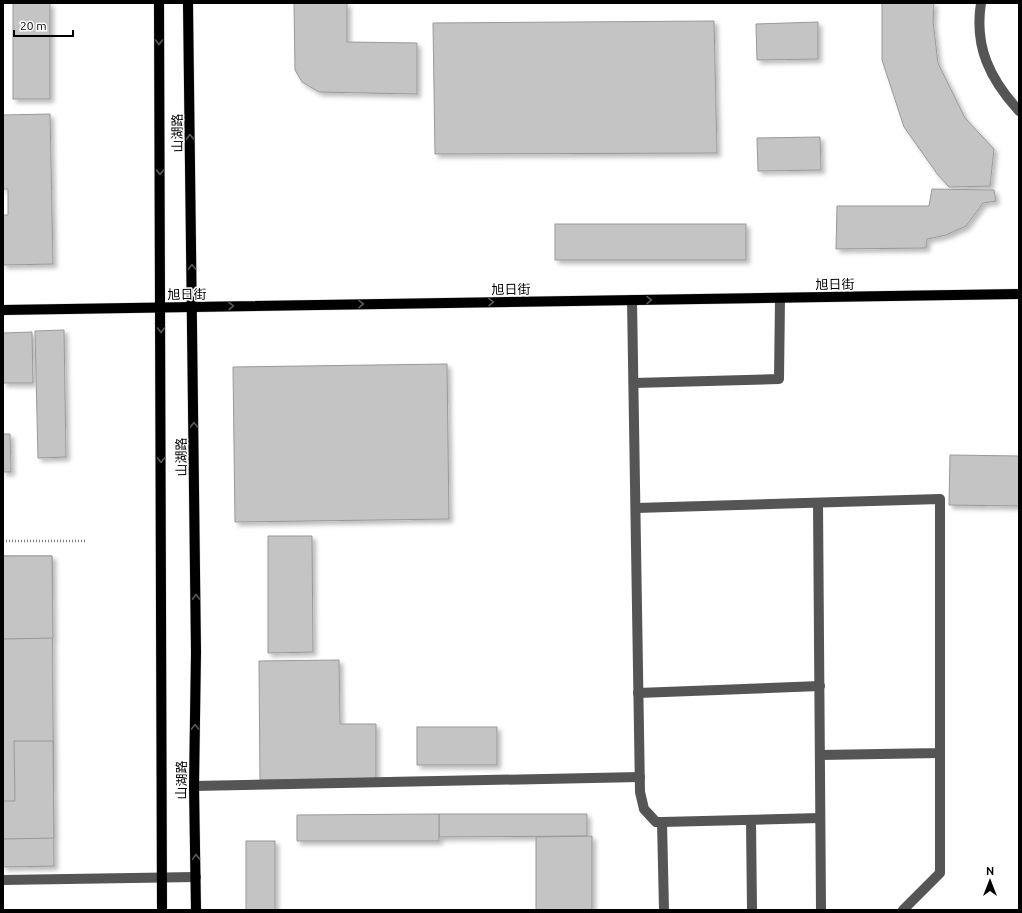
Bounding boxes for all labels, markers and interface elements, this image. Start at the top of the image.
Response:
scale bar [14,12,73,38]
text: 20 m [20,19,47,32]
one-way arrow [155,39,163,45]
street label: 山湖路 [170,113,184,153]
one-way arrow [186,134,194,140]
one-way arrow [156,169,164,175]
one-way arrow [187,264,196,270]
street label: 旭日街 [815,277,855,291]
street label: 旭日街 [491,282,531,296]
street label: 旭日街 [167,287,207,301]
one-way arrow [646,296,652,304]
one-way arrow [488,298,494,306]
one-way arrow [358,300,364,308]
one-way arrow [228,302,234,310]
one-way arrow [157,327,165,333]
one-way arrow [190,422,198,428]
street label: 山湖路 [174,437,188,477]
one-way arrow [157,457,165,463]
one-way arrow [192,594,200,600]
one-way arrow [191,724,199,730]
street label: 山湖路 [174,760,188,800]
one-way arrow [191,854,200,860]
north arrow [970,861,1010,901]
text: N [986,865,994,877]

